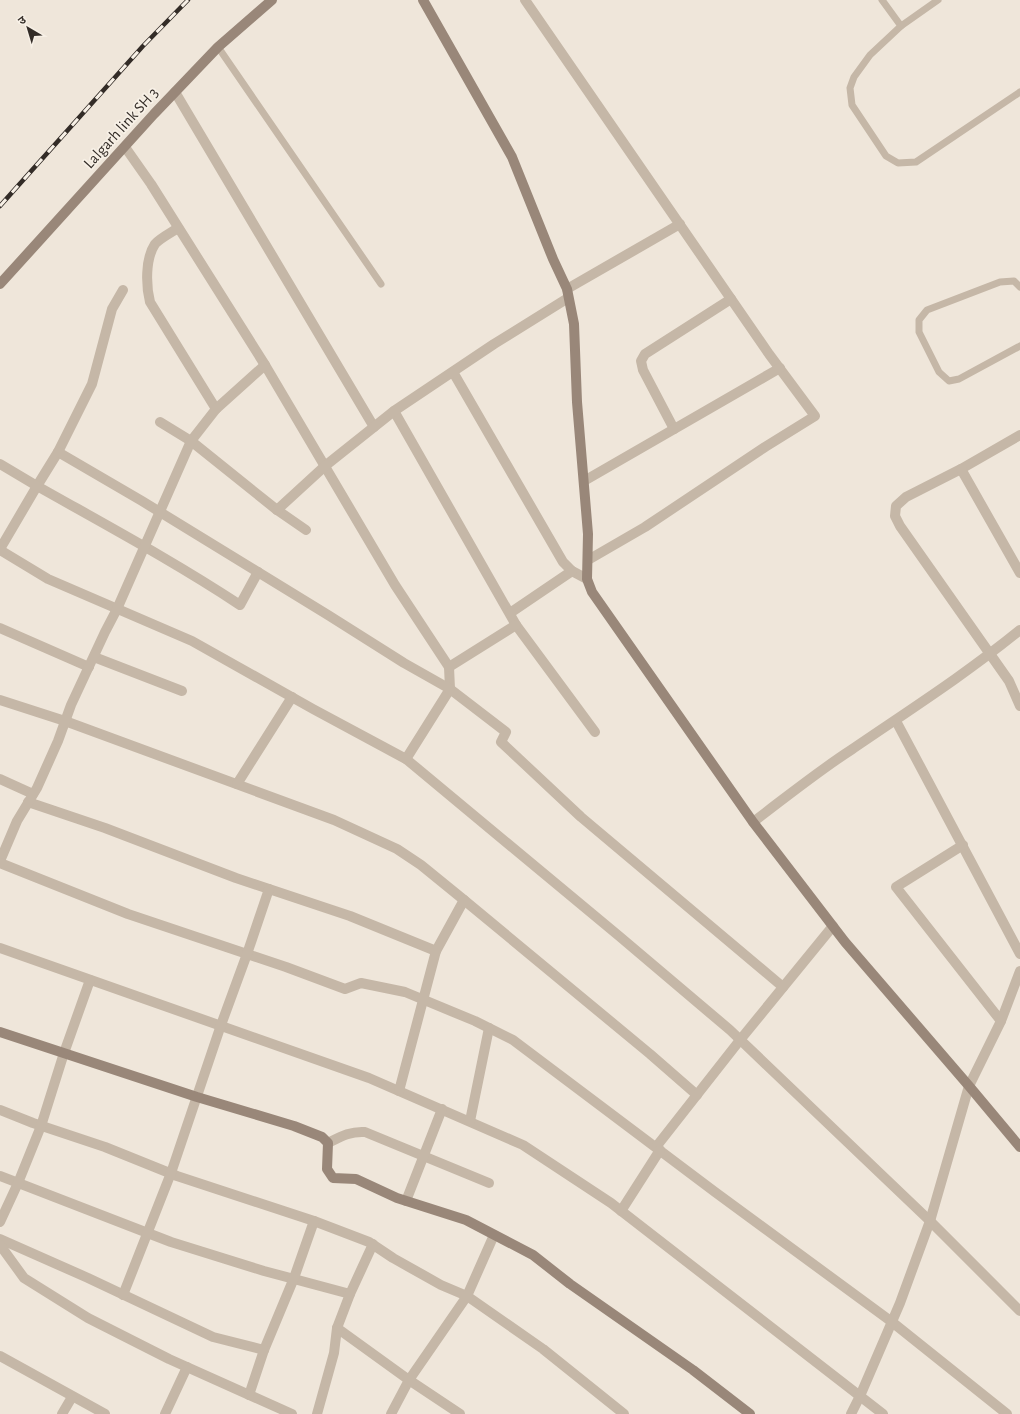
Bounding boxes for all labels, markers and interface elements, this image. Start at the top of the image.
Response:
north arrow [8,8,48,48]
text: उ [16,14,29,27]
street label: Lalgarh link SH 3 [81,84,161,172]

